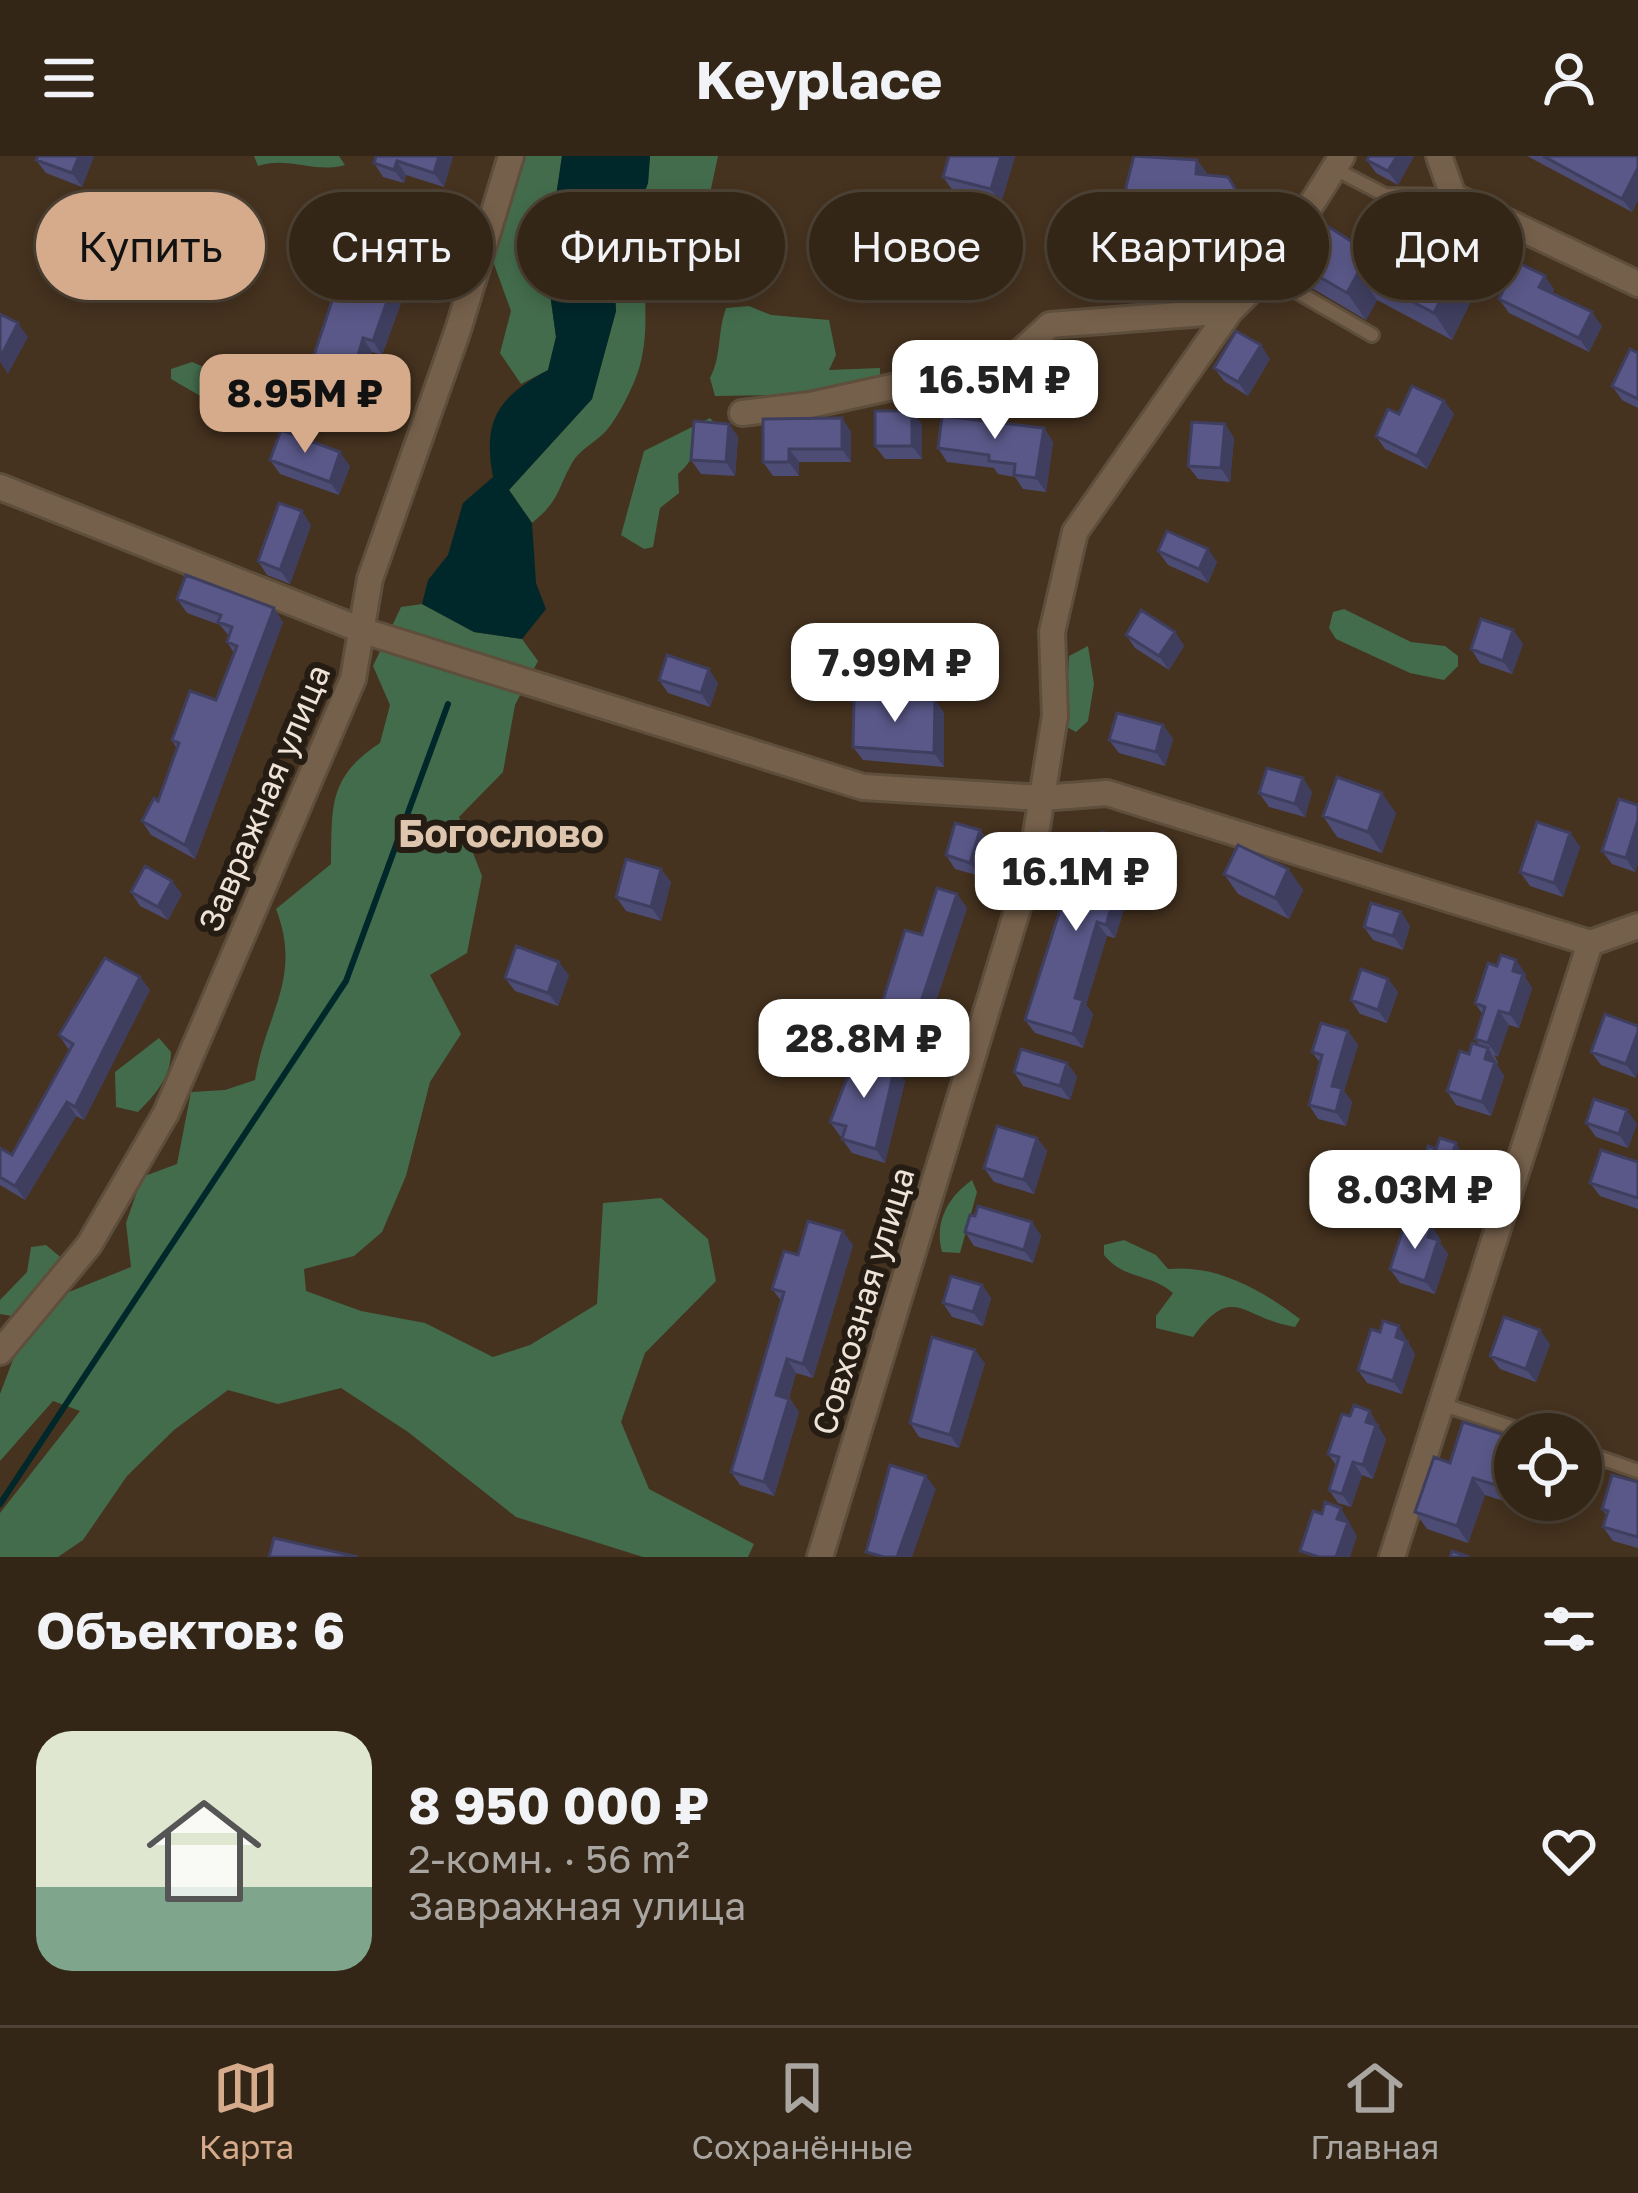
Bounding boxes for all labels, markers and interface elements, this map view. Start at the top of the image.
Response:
icon: menu [36,45,102,111]
icon: person [1536,45,1602,111]
text: Keyplace [696,46,942,111]
chip: Купить [36,192,265,300]
chip: Снять [289,192,493,300]
chip: Фильтры [517,192,785,300]
chip: Новое [809,192,1023,300]
chip: Квартира [1047,192,1329,300]
chip: Дом [1353,192,1523,300]
pin: 16.5M ₽ [884,340,1106,442]
pin: 8.95M ₽ [194,354,416,456]
text: 16.5M ₽ [919,355,1071,402]
text: 8.95M ₽ [227,369,383,416]
pin: 7.99M ₽ [784,623,1006,725]
text: 7.99M ₽ [818,638,972,685]
street label: Завражная улица [190,658,337,937]
district label: Богослово [398,809,604,856]
pin: 16.1M ₽ [965,832,1187,934]
text: 16.1M ₽ [1002,847,1150,894]
pin: 28.8M ₽ [753,999,975,1101]
text: 28.8M ₽ [786,1014,942,1061]
pin: 8.03M ₽ [1304,1150,1526,1252]
street label: Совхозная улица [803,1162,922,1439]
text: 8.03M ₽ [1336,1165,1494,1212]
map controls [1494,1413,1602,1521]
button: locate [1494,1413,1602,1521]
icon: filters [1536,1596,1602,1662]
text: Объектов: 6 [36,1599,345,1660]
text: 8 950 000 ₽ [408,1774,709,1835]
icon: home [132,1779,276,1923]
icon: heart [1536,1818,1602,1884]
text: 2-комн. · 56 m² [408,1835,690,1882]
text: Завражная улица [408,1882,746,1929]
tab: Карта [199,2055,294,2166]
tab: Сохранённые [692,2055,913,2166]
tab: Главная [1310,2055,1439,2166]

